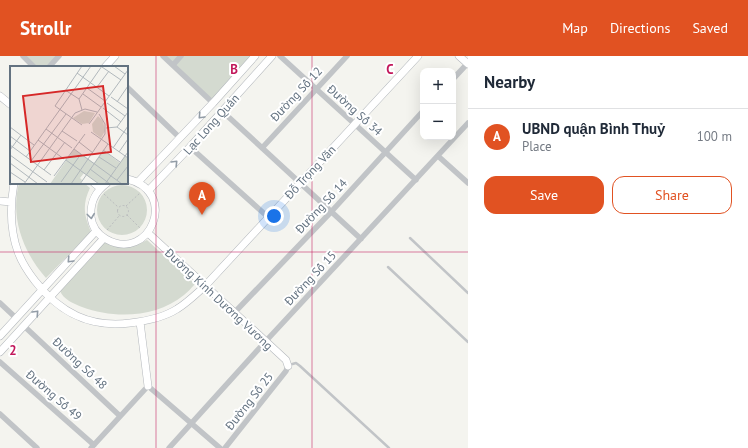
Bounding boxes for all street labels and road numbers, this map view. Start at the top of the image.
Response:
street label: Đường Số 12 [266,64,325,125]
street label: Đường Số 34 [324,81,386,139]
street label: Lạc Long Quân [180,91,242,157]
street label: Đỗ Trọng Văn [281,142,339,203]
street label: Đường Số 14 [291,175,350,237]
street label: Đường Kinh Dương Vương [161,244,276,353]
street label: Đường Số 15 [280,248,339,309]
street label: Đường Số 48 [49,333,110,392]
street label: Đường Số 49 [22,366,85,423]
street label: Đường Số 25 [221,369,276,434]

